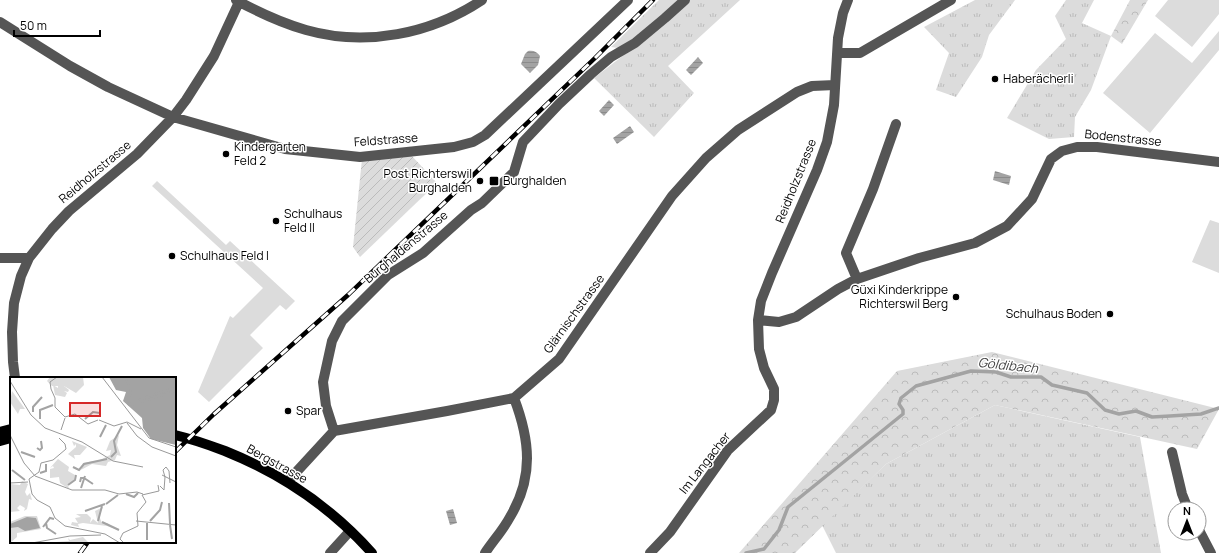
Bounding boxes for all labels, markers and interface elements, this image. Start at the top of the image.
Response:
scale bar [14,12,100,38]
text: 50 m [20,17,47,34]
place label: Haberächerli [1003,70,1073,87]
marker: Haberächerli [990,74,1000,84]
street label: Bodenstrasse [1084,125,1162,150]
street label: Feldstrasse [353,129,419,150]
street label: Reidholzstrasse [55,136,134,207]
street label: Reidholzstrasse [771,136,820,225]
place label: Kindergarten Feld 2 [234,138,306,169]
marker: Kindergarten Feld 2 [221,149,231,159]
place label: Post Richterswil Burghalden [384,165,472,196]
place label: Burghalden [503,172,566,189]
marker: Burghalden [488,175,500,187]
marker: Post Richterswil Burghalden [475,176,485,186]
place label: Schulhaus Feld II [284,205,342,236]
street label: Burghaldenstrasse [360,206,451,287]
marker: Schulhaus Feld II [271,216,281,226]
place label: Schulhaus Feld I [180,247,269,264]
marker: Schulhaus Feld I [167,251,177,261]
street label: Glärnischstrasse [539,271,608,357]
place label: Güxi Kinderkrippe Richterswil Berg [851,281,948,312]
marker: Güxi Kinderkrippe Richterswil Berg [951,292,961,302]
place label: Schulhaus Boden [1006,305,1102,322]
marker: Schulhaus Boden [1105,309,1115,319]
water label: Göldibach [977,353,1040,377]
inset map [10,377,176,543]
place label: Spar [296,402,322,419]
marker: Spar [283,406,293,416]
street label: Im Langacher [675,428,735,497]
street label: Bergstrasse [244,440,311,487]
north arrow [1167,501,1207,541]
text: N [1183,503,1191,518]

